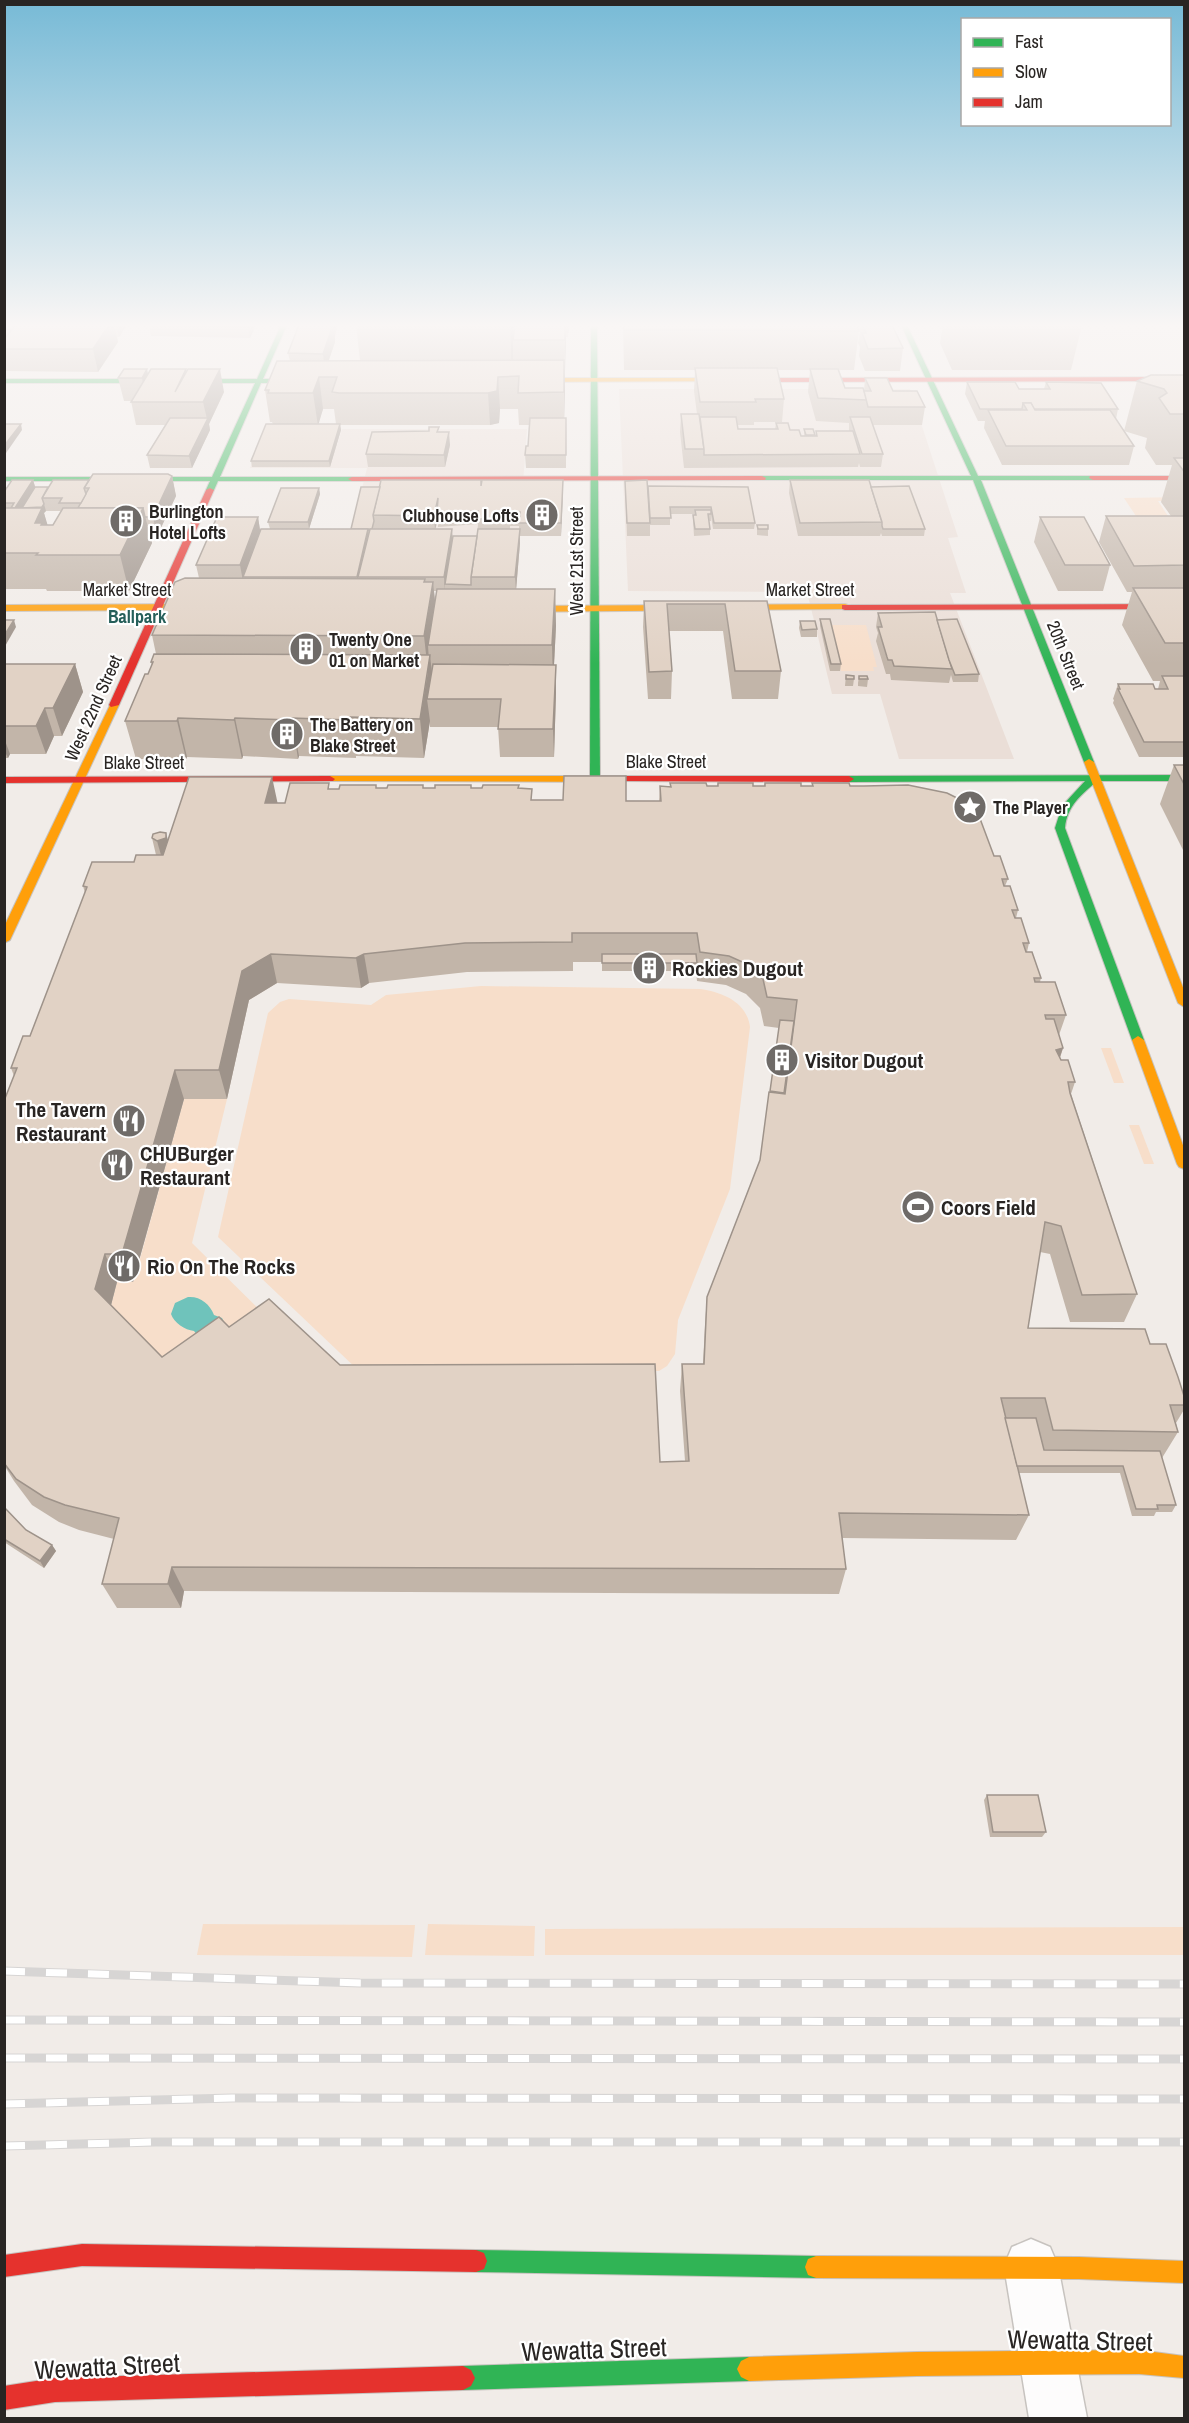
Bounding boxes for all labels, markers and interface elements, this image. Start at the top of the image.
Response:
legend [961,18,1171,126]
text: Fast [1015,29,1043,54]
text: Slow [1015,59,1047,84]
text: Jam [1015,89,1043,114]
building icon: Clubhouse Lofts [524,497,560,533]
place label: Burlington Hotel Lofts [149,499,226,545]
building icon: Burlington Hotel Lofts [108,503,144,539]
place label: Clubhouse Lofts [403,503,519,528]
street label: West 21st Street [564,507,589,615]
street label: Market Street [83,577,171,602]
street label: Market Street [766,577,854,602]
district label: Ballpark [108,604,167,629]
street label: 20th Street [1041,617,1091,693]
place label: Twenty One 01 on Market [329,627,419,673]
building icon: Twenty One 01 on Market [288,631,324,667]
street label: West 22nd Street [58,651,128,765]
place label: The Battery on Blake Street [310,712,413,758]
building icon: The Battery on Blake Street [269,716,305,752]
street label: Blake Street [626,749,706,774]
street label: Blake Street [104,750,184,775]
place icon: The Player [952,789,988,825]
place label: The Player [993,795,1068,820]
building icon: Rockies Dugout [631,950,667,986]
place label: Rockies Dugout [672,954,803,983]
building icon: Visitor Dugout [764,1042,800,1078]
place label: Visitor Dugout [805,1046,924,1075]
place label: The Tavern Restaurant [15,1095,106,1148]
restaurant icon: The Tavern Restaurant [111,1103,147,1139]
place label: CHUBurger Restaurant [140,1139,234,1192]
restaurant icon: CHUBurger Restaurant [99,1147,135,1183]
sports icon: Coors Field [900,1189,936,1225]
place label: Coors Field [941,1193,1036,1222]
restaurant icon: Rio On The Rocks [106,1248,142,1284]
place label: Rio On The Rocks [147,1252,295,1281]
street label: Wewatta Street [1007,2321,1153,2359]
street label: Wewatta Street [521,2329,667,2369]
street label: Wewatta Street [33,2345,181,2387]

